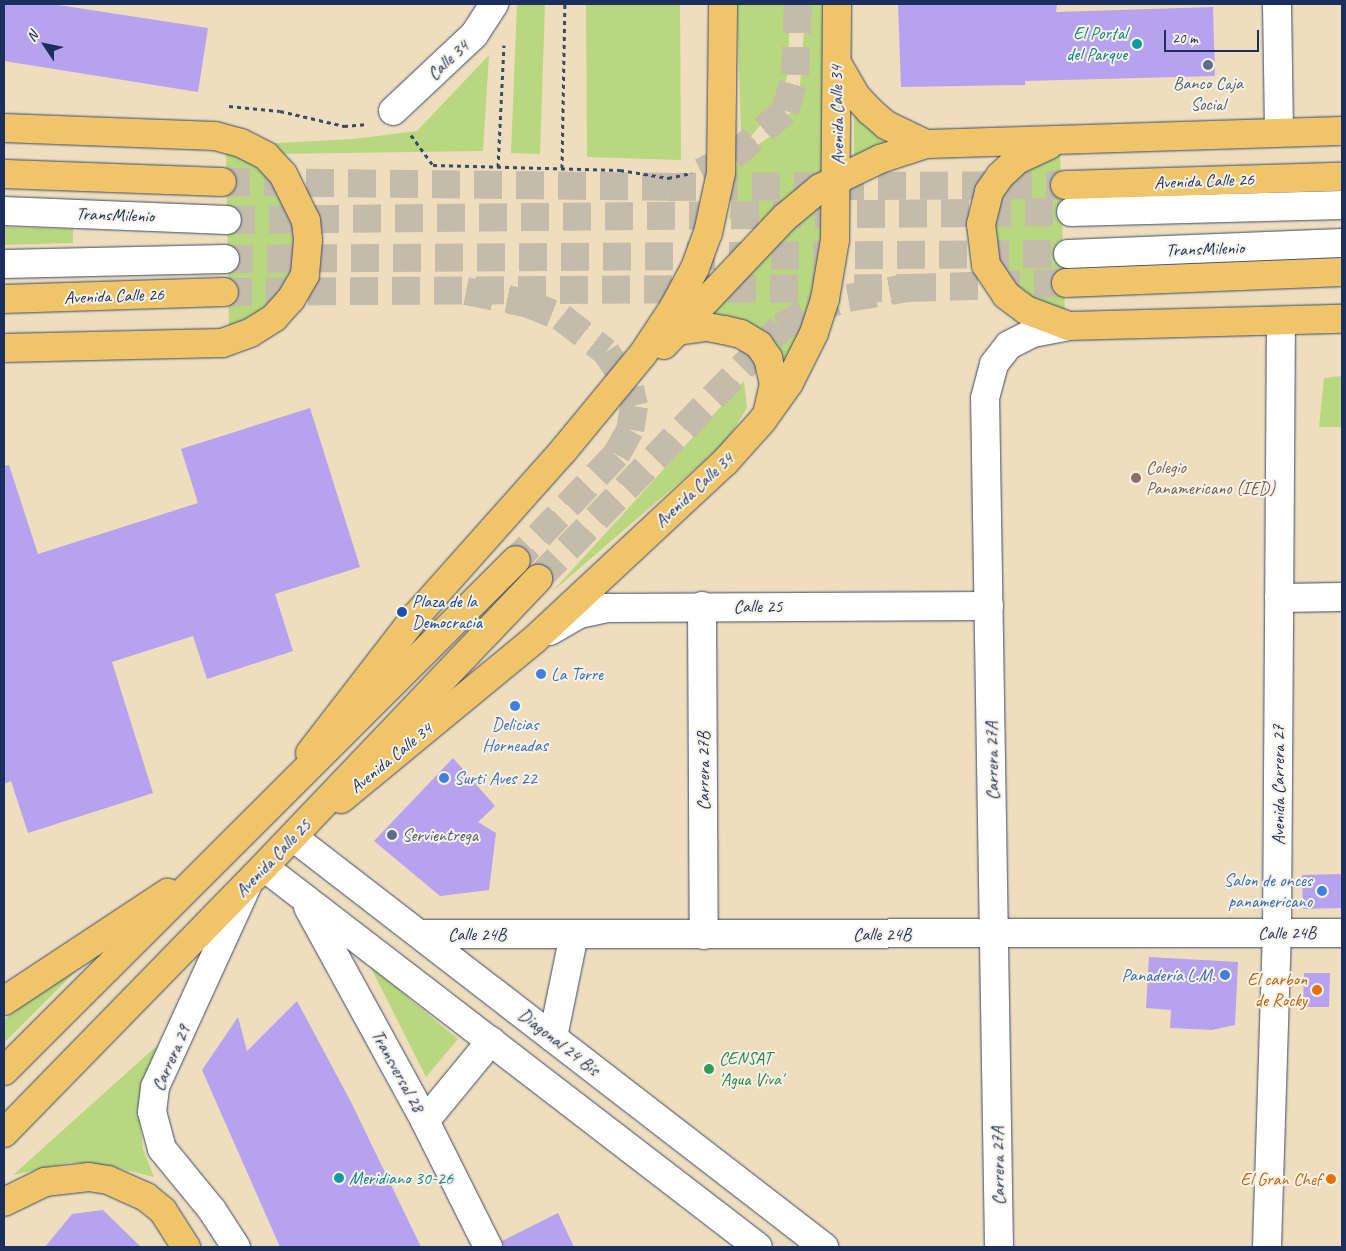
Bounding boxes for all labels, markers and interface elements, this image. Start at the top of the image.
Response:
north arrow [20,20,70,70]
scale bar [1166,20,1261,52]
place label: El Portal del Parque [1065,23,1127,66]
text: N [23,28,42,45]
text: 20 m [1172,29,1198,48]
street label: Calle 34 [423,35,473,85]
marker: El Portal del Parque [1131,38,1143,50]
marker: Banco Caja Social [1202,59,1214,71]
street label: Avenida Calle 34 [825,65,849,165]
place label: Banco Caja Social [1173,73,1243,116]
street label: Avenida Calle 26 [1154,168,1254,194]
street label: TransMilenio [75,203,155,227]
street label: TransMilenio [1165,237,1245,261]
street label: Avenida Calle 26 [64,283,164,309]
street label: Avenida Calle 34 [650,448,738,532]
place label: Colegio Panamericano (IED) [1146,457,1275,499]
marker: Colegio Panamericano (IED) [1130,472,1142,484]
place label: Plaza de la Democracia [412,591,482,634]
street label: Calle 25 [734,595,782,617]
marker: Plaza de la Democracia [396,606,408,618]
place label: La Torre [551,663,603,685]
marker: La Torre [535,668,547,680]
marker: Delicias Horneadas [509,700,521,712]
place label: Delicias Horneadas [482,714,548,756]
street label: Avenida Calle 34 [345,718,437,798]
street label: Carrera 27A [981,722,1003,800]
street label: Avenida Carrera 27 [1267,725,1289,845]
street label: Carrera 27B [692,732,714,810]
place label: Surti Aves 22 [454,767,537,789]
marker: Surti Aves 22 [438,772,450,784]
street label: Avenida Calle 25 [231,815,315,901]
place label: Servientrega [402,824,478,846]
marker: Servientrega [386,829,398,841]
place label: Salon de onces panamericano [1224,870,1312,912]
marker: Salon de onces panamericano [1316,885,1328,897]
street label: Calle 24B [1258,922,1316,944]
street label: Calle 24B [448,923,506,945]
street label: Calle 24B [853,923,911,945]
place label: Panadería L.M. [1121,964,1215,986]
marker: Panadería L.M. [1219,969,1231,981]
place label: El carbon de Rocky [1247,969,1307,1012]
marker: El carbon de Rocky [1311,984,1323,996]
street label: Diagonal 24 Bis [514,1004,604,1080]
street label: Carrera 29 [147,1022,195,1094]
street label: Transversal 28 [367,1026,429,1116]
place label: CENSAT 'Agua Viva' [719,1048,782,1090]
marker: CENSAT 'Agua Viva' [703,1063,715,1075]
street label: Carrera 27A [987,1127,1009,1205]
place label: Meridiano 30-26 [349,1167,453,1189]
place label: El Gran Chef [1241,1168,1321,1190]
marker: Meridiano 30-26 [333,1172,345,1184]
marker: El Gran Chef [1325,1173,1337,1185]

